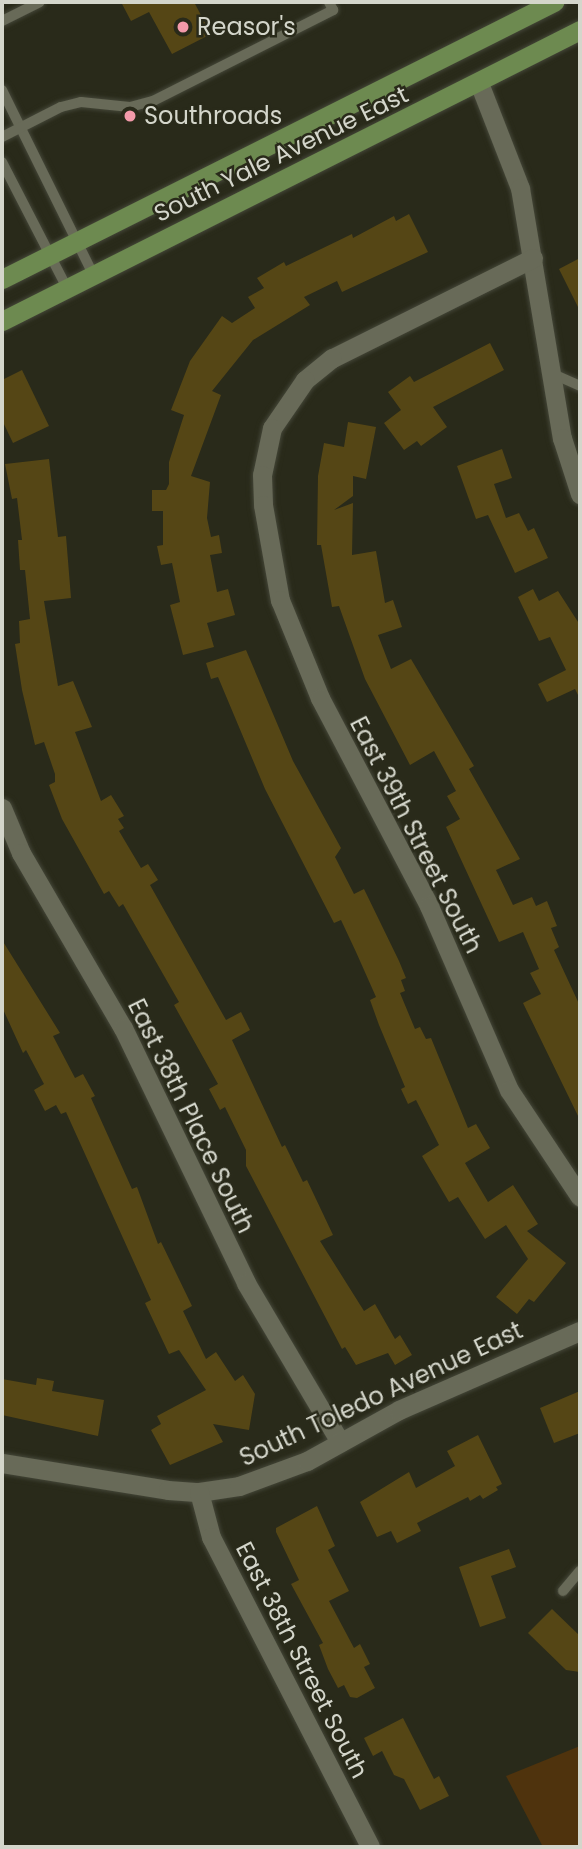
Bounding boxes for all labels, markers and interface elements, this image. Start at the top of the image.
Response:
place label: Reasor's [197,13,296,41]
marker: Reasor's [175,19,191,35]
street label: South Yale Avenue East [149,80,413,228]
place label: Southroads [144,102,282,130]
marker: Southroads [122,108,138,124]
street label: East 39th Street South [344,712,488,958]
street label: East 38th Place South [122,994,260,1238]
street label: South Toledo Avenue East [235,1316,527,1472]
street label: East 38th Street South [230,1537,374,1783]

